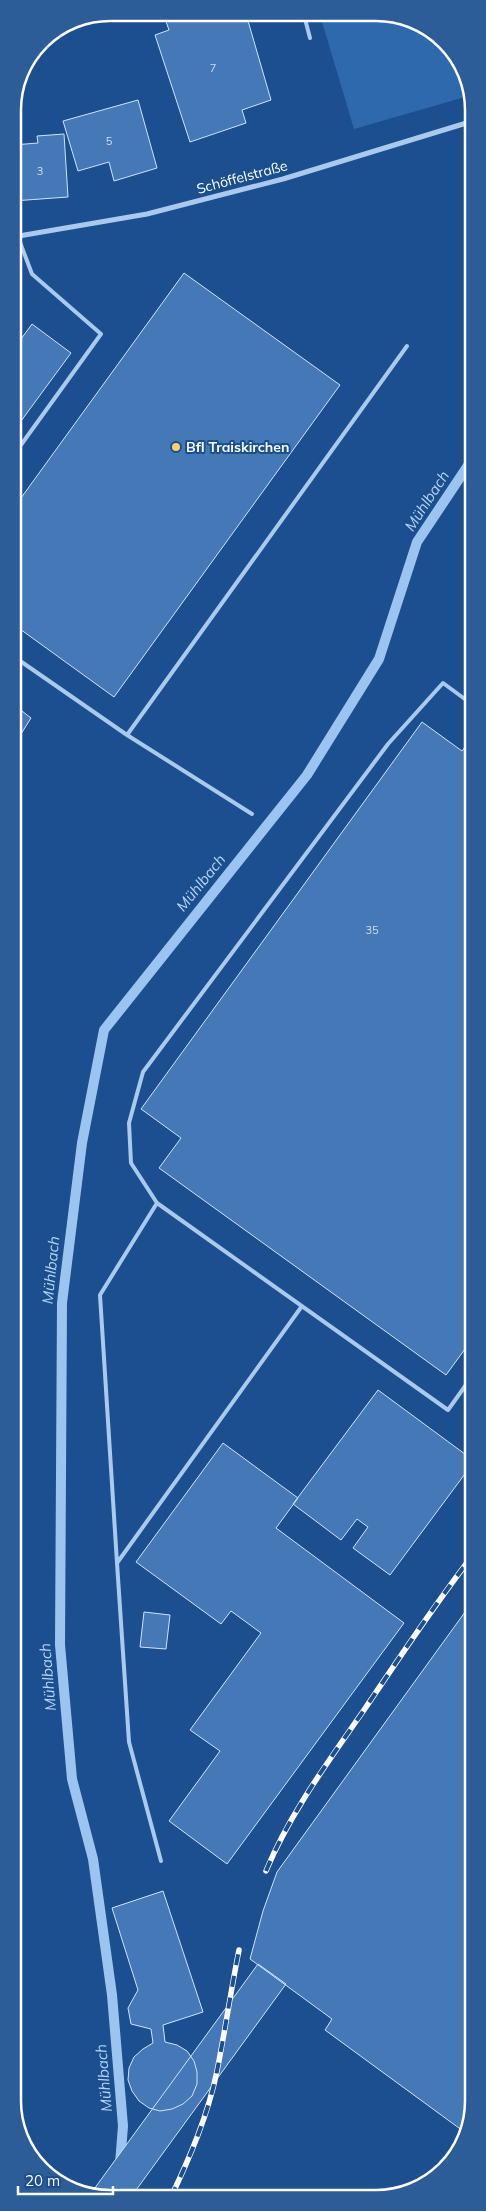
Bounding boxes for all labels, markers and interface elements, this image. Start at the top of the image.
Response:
house number: 7 [210,61,216,75]
house number: 5 [106,134,113,148]
street label: Schöffelstraße [195,156,289,198]
house number: 3 [37,164,43,178]
place label: BfI Traiskirchen [186,438,289,456]
marker: BfI Traiskirchen [170,441,182,453]
water label: Mühlbach [400,467,453,534]
water label: Mühlbach [172,850,230,915]
house number: 35 [365,923,379,937]
water label: Mühlbach [37,1235,64,1305]
water label: Mühlbach [35,1642,60,1712]
water label: Mühlbach [91,2043,116,2113]
scale bar [18,2164,112,2196]
text: 20 m [25,2171,60,2190]

